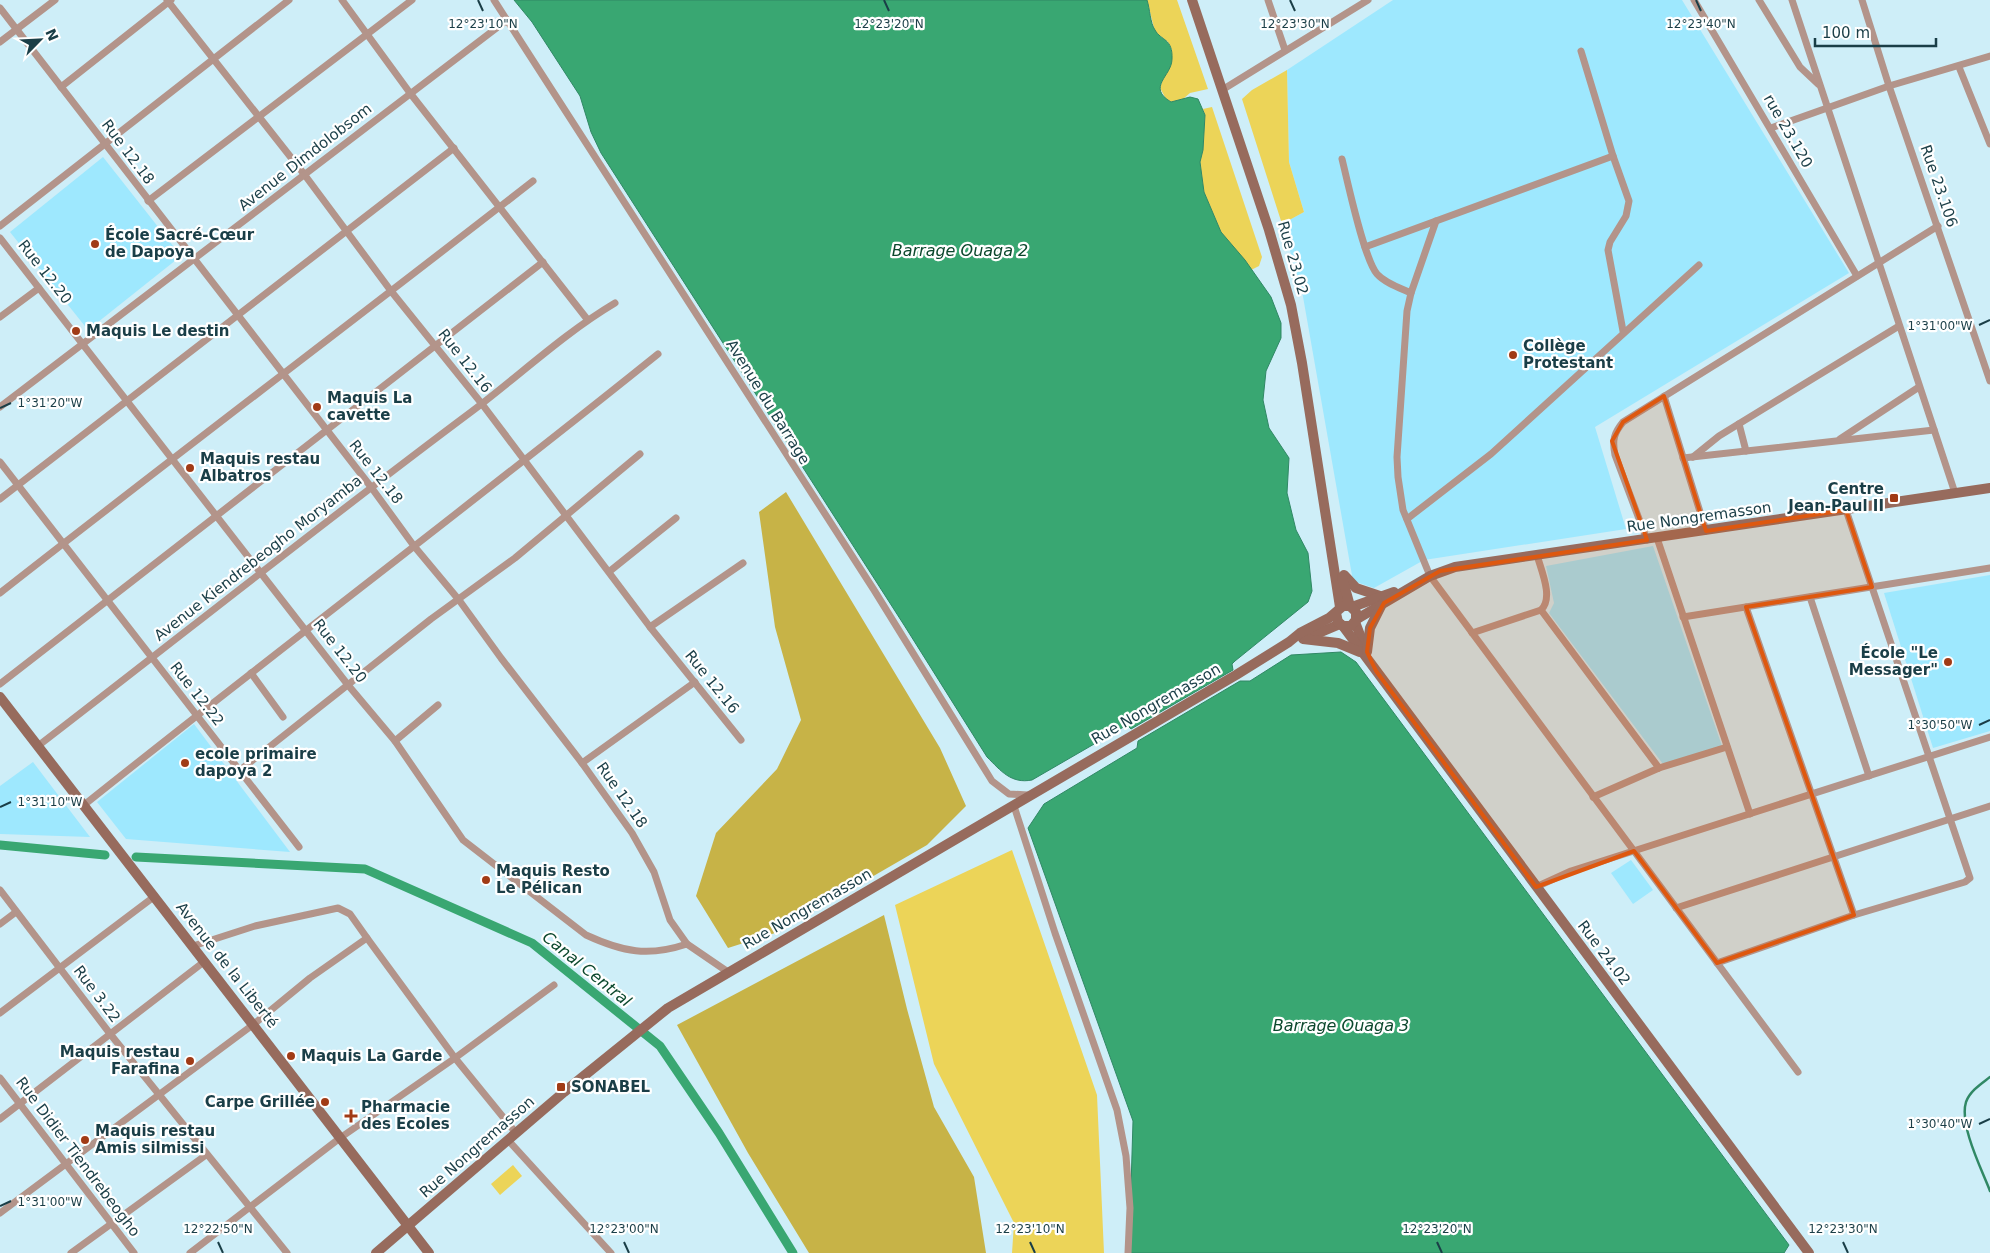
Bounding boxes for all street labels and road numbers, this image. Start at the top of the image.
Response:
street label: rue 23.120 [1760,91,1816,171]
street label: Avenue Dimdolobsom [235,99,375,215]
street label: Rue 12.18 [98,116,158,188]
street label: Rue 23.106 [1917,143,1961,229]
street label: Rue 23.02 [1274,219,1312,297]
street label: Rue 12.20 [14,236,76,308]
street label: Rue 12.16 [434,325,496,397]
street label: Avenue du Barrage [722,336,814,468]
street label: Rue 12.18 [345,436,407,508]
street label: Avenue Kiendrebeogho Moryamba [151,471,365,645]
street label: Rue Nongremasson [1626,498,1772,536]
street label: Rue 12.20 [309,615,371,687]
street label: Rue 12.16 [681,647,743,717]
street label: Rue 12.22 [166,658,228,730]
street label: Rue Nongremasson [1088,660,1224,748]
street label: Rue 12.18 [593,759,651,831]
street label: Rue Nongremasson [739,865,875,953]
street label: Avenue de la Liberté [172,899,282,1031]
street label: Rue 24.02 [1574,917,1634,989]
street label: Rue 3.22 [70,962,124,1026]
street label: Rue Didier Tiendrebeogho [12,1074,144,1240]
street label: Rue Nongremasson [416,1092,538,1202]

